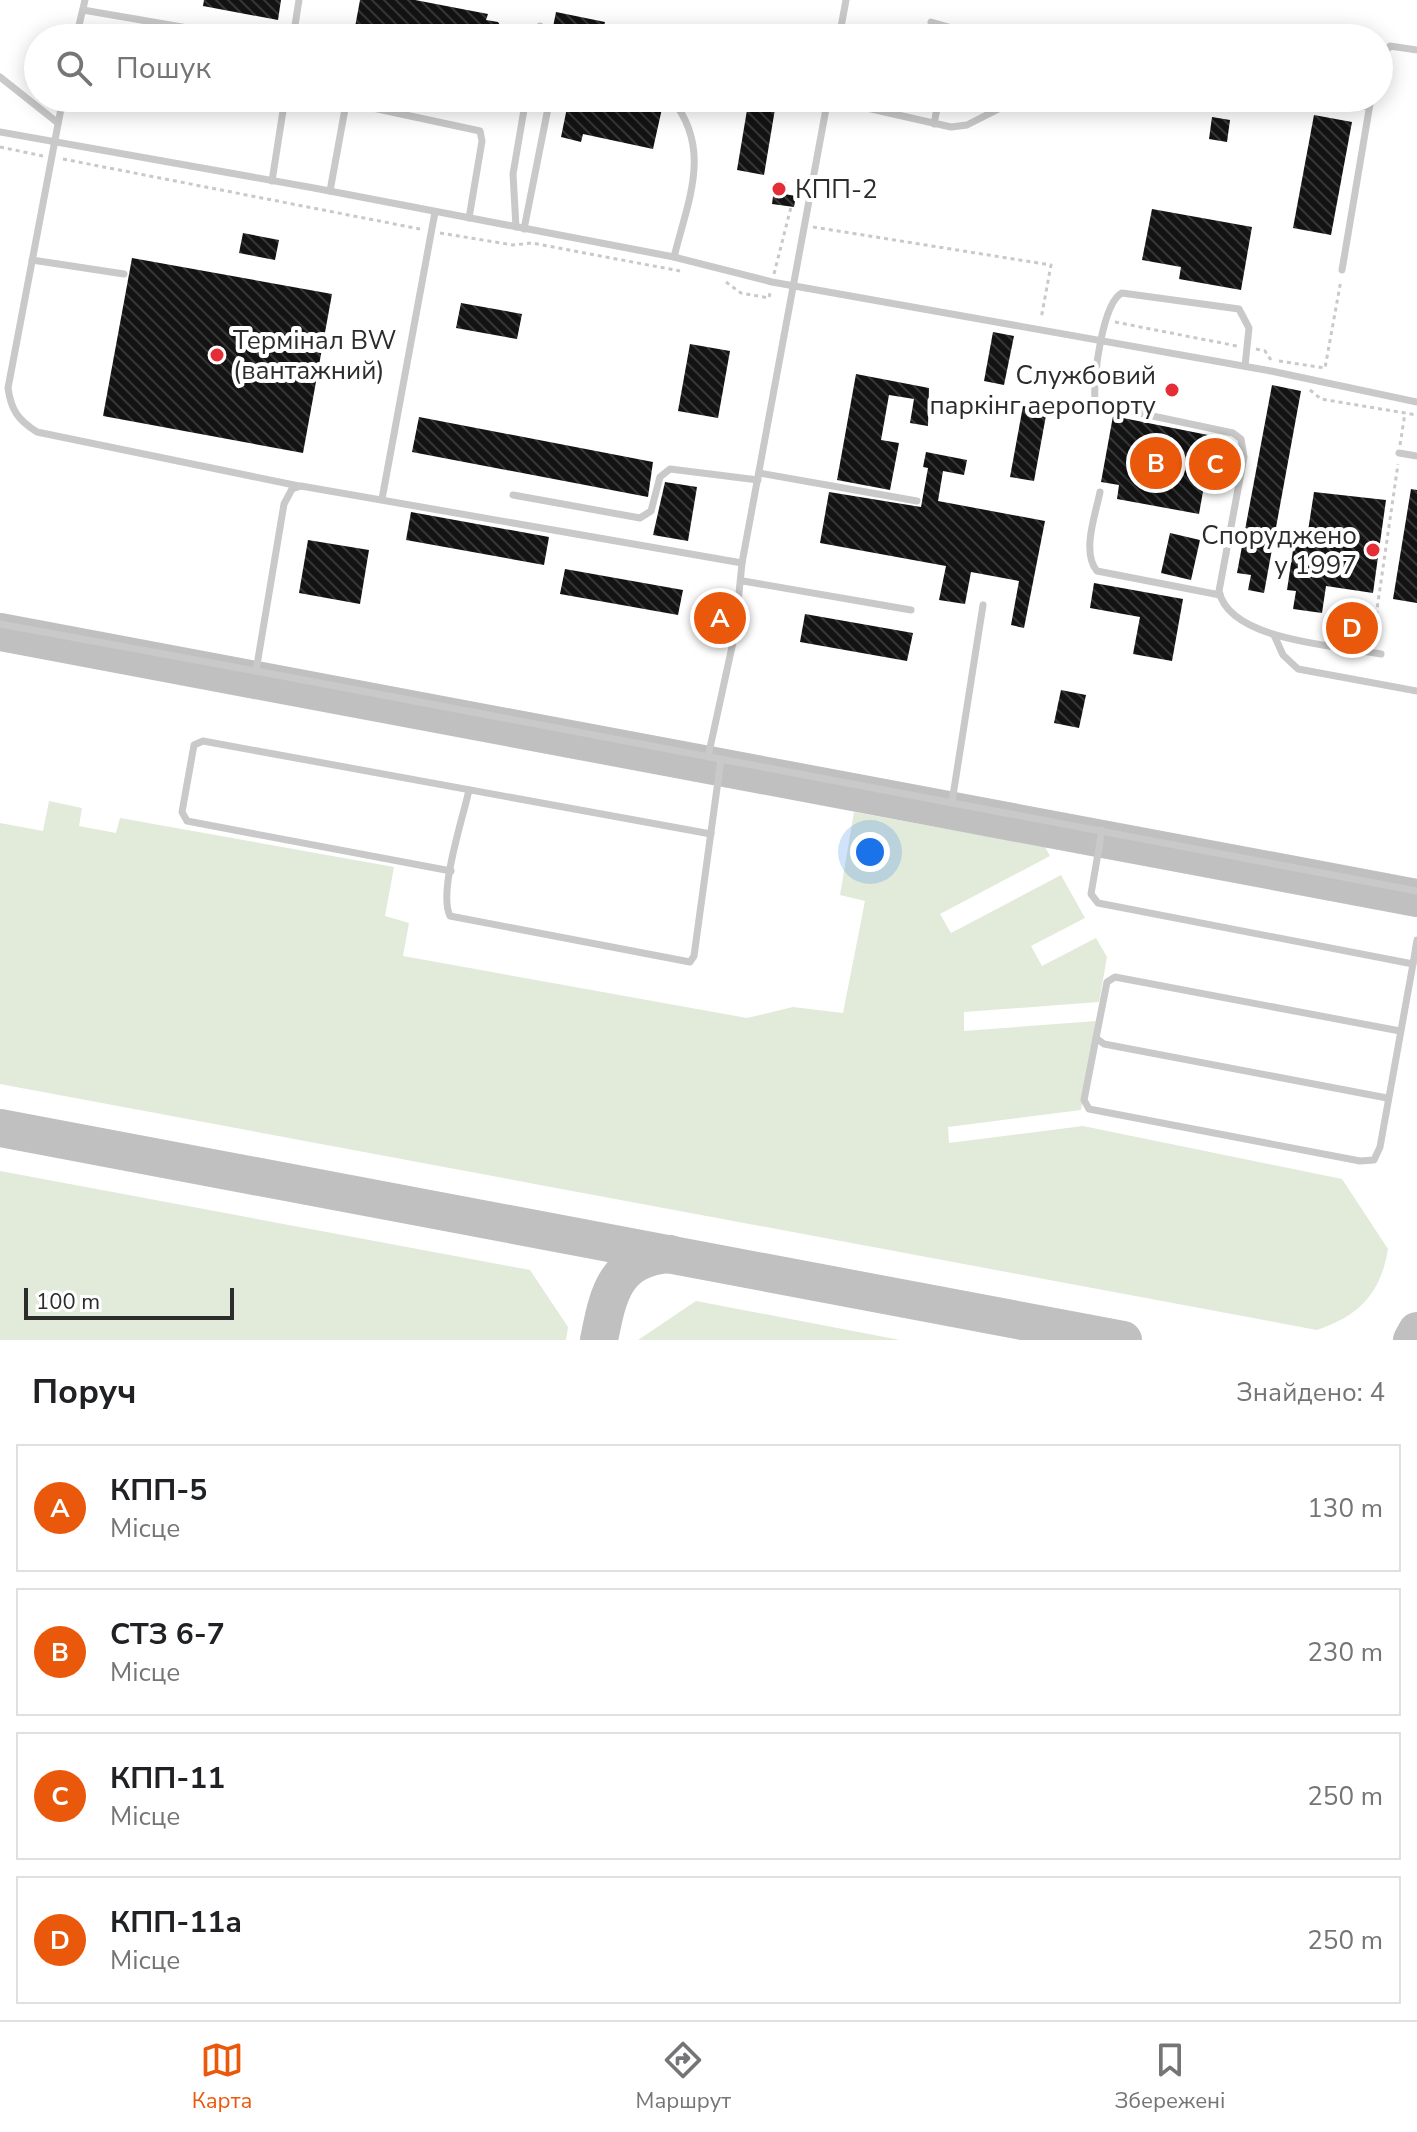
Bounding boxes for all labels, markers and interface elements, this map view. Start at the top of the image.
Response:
search box [24,24,1393,112]
icon: search [52,46,96,90]
text: Пошук [116,48,211,89]
place label: КПП-2 [795,172,878,207]
marker: КПП-2 [770,180,788,198]
place label: Термінал BW (вантажний) [233,323,396,388]
marker: Термінал BW (вантажний) [208,346,226,364]
place label: Службовий паркінг аеропорту [929,358,1156,423]
marker: Службовий паркінг аеропорту [1163,381,1181,399]
pin: B [1130,433,1182,493]
pin: C [1189,434,1241,494]
place label: Споруджено у 1997 [1201,518,1357,583]
marker: Споруджено у 1997 [1364,541,1382,559]
pin: A [694,588,746,648]
pin: D [1326,598,1378,658]
your location [850,832,890,872]
scale bar [24,1284,234,1320]
text: 100 m [36,1287,100,1317]
text: Поруч [32,1369,137,1415]
text: Знайдено: 4 [1236,1375,1385,1410]
text: КПП-5 [110,1470,207,1511]
text: A [50,1491,70,1526]
text: 130 m [1307,1491,1383,1526]
text: Місце [110,1511,180,1546]
text: СТЗ 6-7 [110,1614,225,1655]
text: B [51,1635,69,1670]
text: 230 m [1307,1635,1383,1670]
text: Місце [110,1655,180,1690]
text: КПП-11 [110,1758,225,1799]
text: C [51,1779,69,1814]
text: 250 m [1307,1779,1383,1814]
text: Місце [110,1799,180,1834]
text: КПП-11а [110,1902,242,1943]
text: D [50,1923,70,1958]
text: 250 m [1307,1923,1383,1958]
text: Місце [110,1943,180,1978]
tab: Карта [192,2038,252,2116]
tab: Маршрут [636,2038,731,2116]
tab: Збережені [1114,2038,1225,2116]

